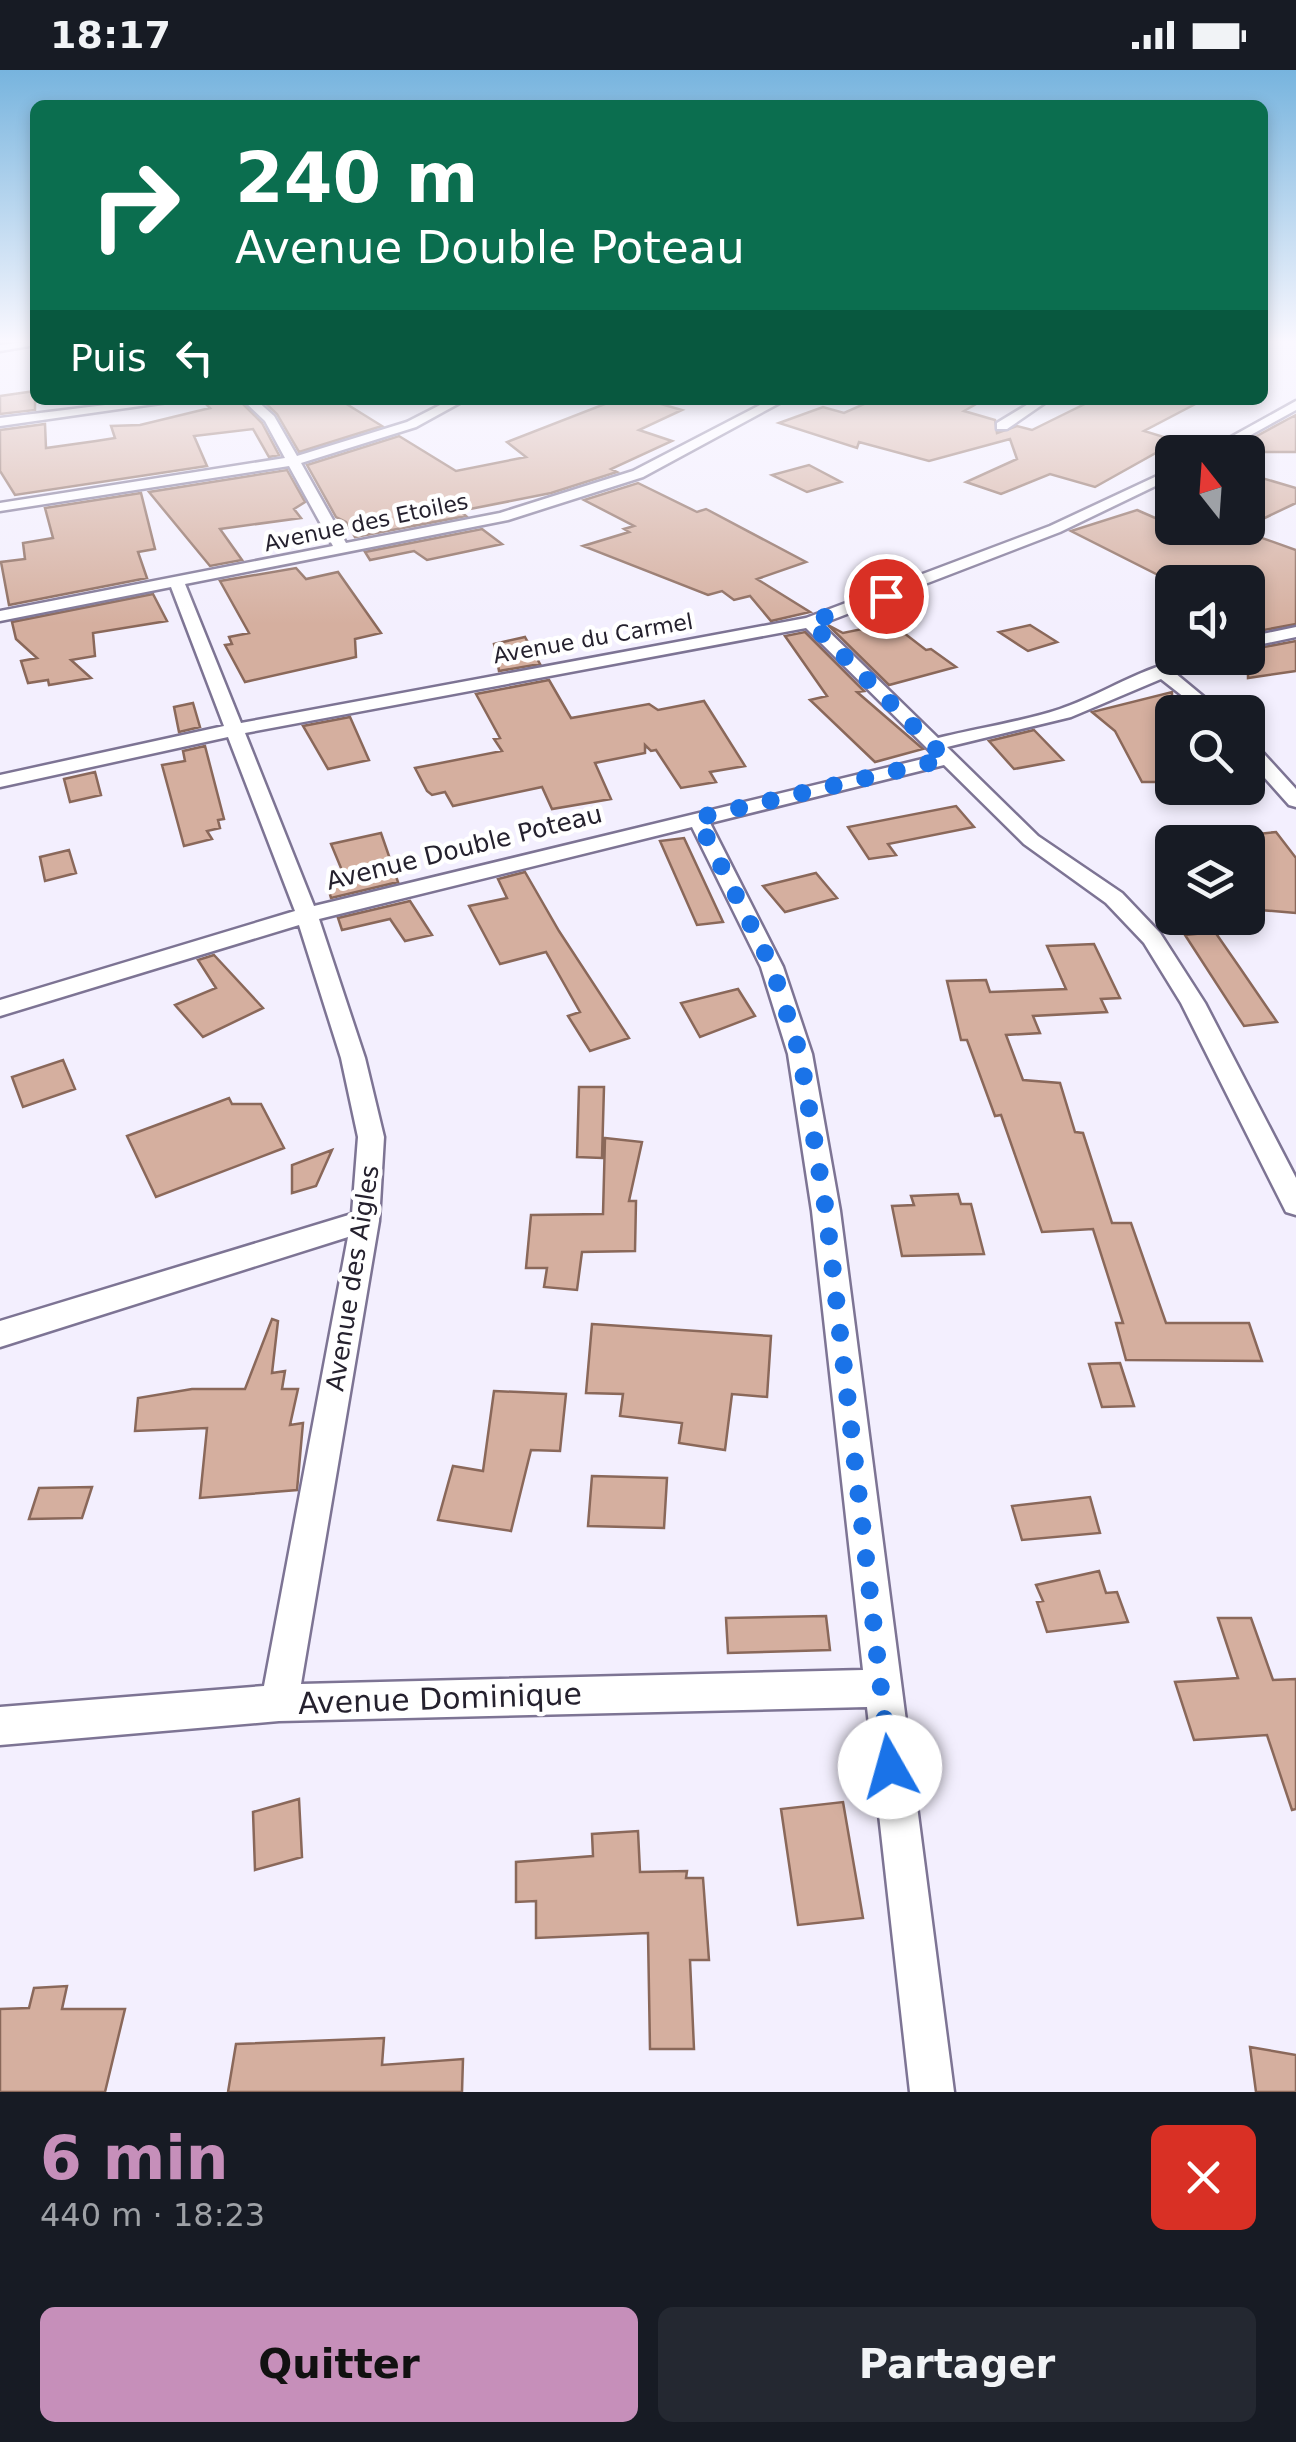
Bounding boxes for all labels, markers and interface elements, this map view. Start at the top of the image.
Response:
text: 18:17 [50,13,171,57]
text: 240 m [235,137,478,219]
icon: right [70,140,200,270]
text: Avenue Double Poteau [235,221,745,274]
icon: left [167,330,222,385]
text: Puis [70,336,147,380]
north arrow [1155,435,1265,545]
map controls [1155,435,1265,935]
street label: Avenue des Etoiles [262,489,470,556]
pin [844,554,929,639]
button: sound [1155,565,1265,675]
icon: arrive [859,569,914,624]
street label: Avenue du Carmel [491,609,695,668]
button: search [1155,695,1265,805]
street label: Avenue Double Poteau [323,799,605,896]
button: layers [1155,825,1265,935]
street label: Avenue des Aigles [320,1163,385,1393]
street label: Avenue Dominique [298,1676,582,1721]
position arrow [838,1715,942,1819]
text: 6 min [40,2123,228,2193]
button: close [1151,2125,1256,2230]
text: 440 m · 18:23 [40,2196,265,2234]
button: Quitter [40,2307,638,2422]
button: Partager [658,2307,1256,2422]

